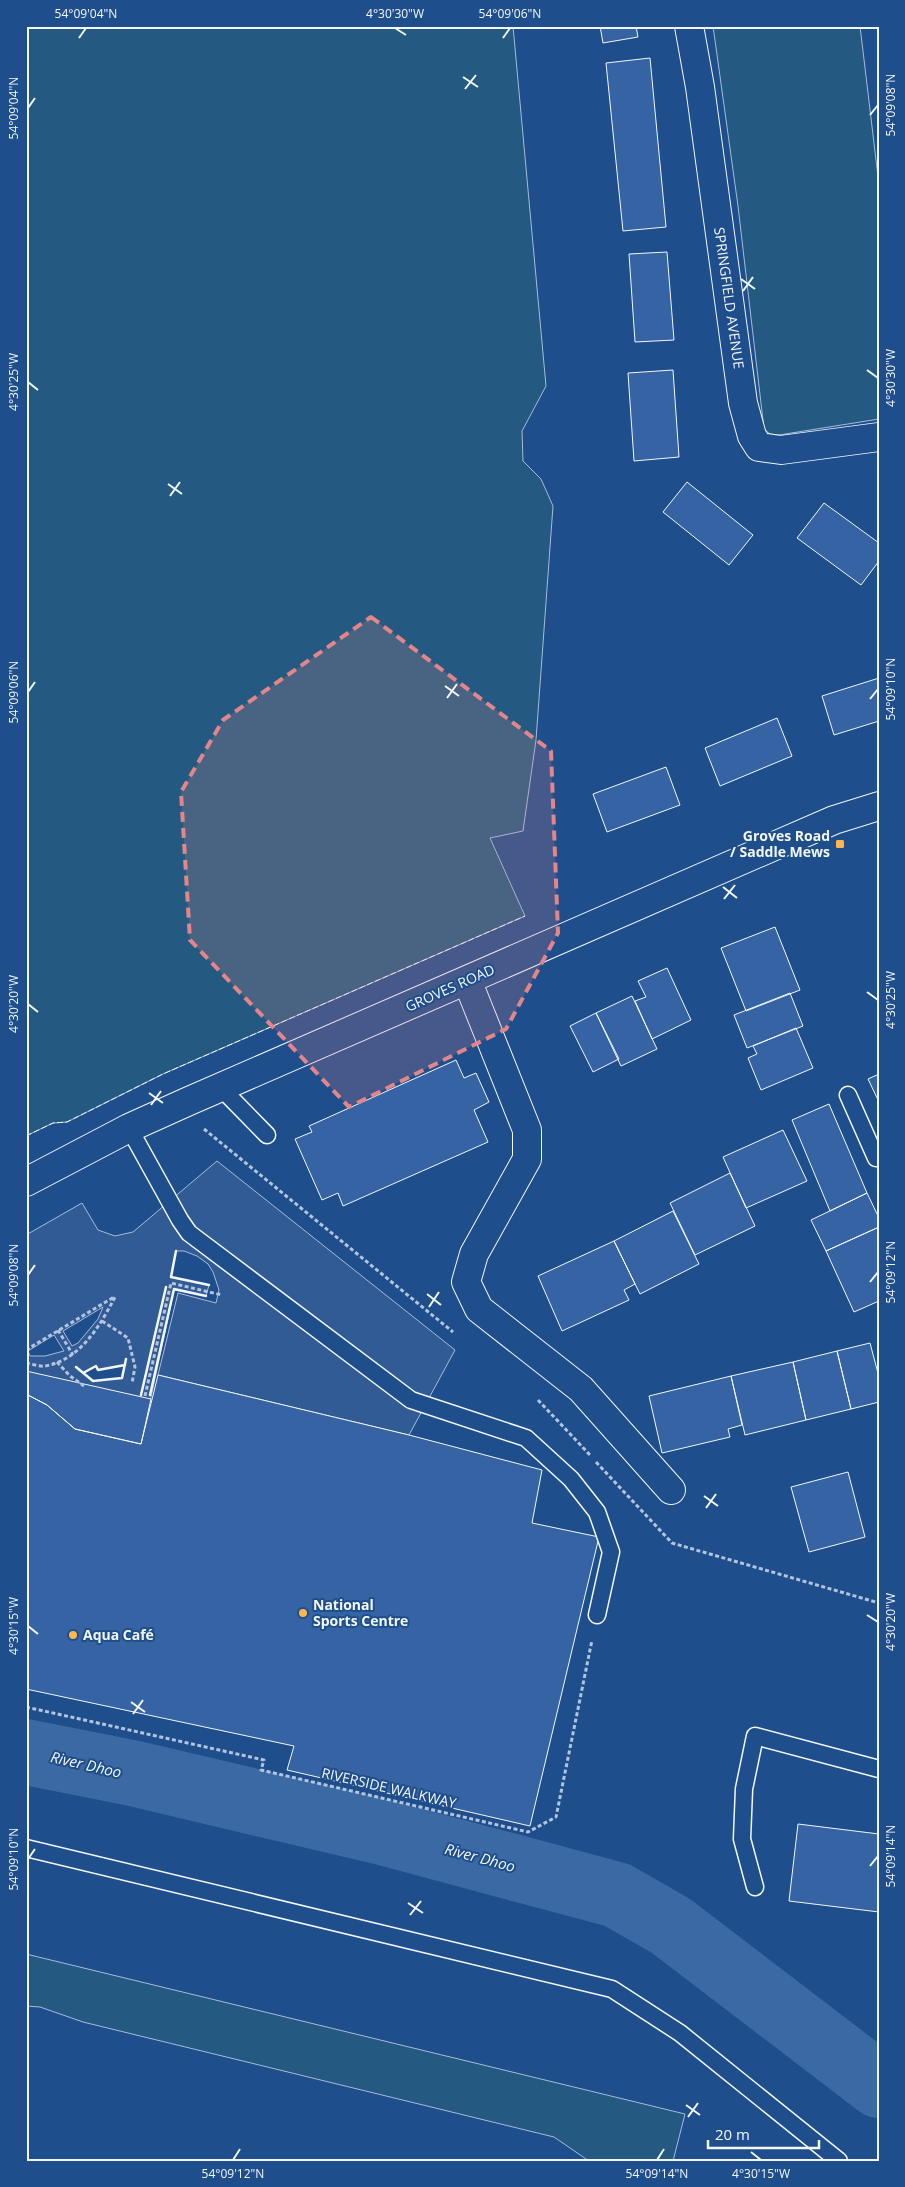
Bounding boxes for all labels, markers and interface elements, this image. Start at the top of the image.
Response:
text: 54°09'04"N [55,5,117,22]
text: 4°30'30"W [366,5,424,22]
text: 54°09'06"N [479,5,541,22]
text: 54°09'08"N [882,74,899,136]
text: 54°09'04"N [5,77,22,139]
street label: SPRINGFIELD AVENUE [710,226,749,370]
text: 4°30'30"W [882,349,899,407]
text: 4°30'25"W [5,353,22,411]
text: 54°09'10"N [882,658,899,720]
text: 54°09'06"N [5,661,22,723]
place label: Groves Road / Saddle Mews [730,826,830,861]
marker: Groves Road / Saddle Mews [834,838,846,850]
street label: GROVES ROAD [402,959,497,1016]
text: 4°30'25"W [882,971,899,1029]
text: 4°30'20"W [5,975,22,1033]
text: 54°09'12"N [882,1241,899,1303]
text: 54°09'08"N [5,1244,22,1306]
text: 4°30'20"W [882,1593,899,1651]
place label: National Sports Centre [313,1595,408,1630]
text: 4°30'15"W [5,1597,22,1655]
marker: National Sports Centre [297,1607,309,1619]
place label: Aqua Café [83,1625,154,1644]
marker: Aqua Café [67,1629,79,1641]
water label: River Dhoo [49,1746,124,1782]
street label: RIVERSIDE WALKWAY [320,1763,459,1812]
text: 54°09'14"N [882,1825,899,1887]
text: 54°09'10"N [5,1828,22,1890]
water label: River Dhoo [443,1838,518,1876]
scale bar [708,2117,819,2149]
text: 20 m [715,2124,750,2144]
text: 54°09'12"N [202,2165,264,2182]
text: 54°09'14"N [626,2165,688,2182]
text: 4°30'15"W [732,2165,790,2182]

